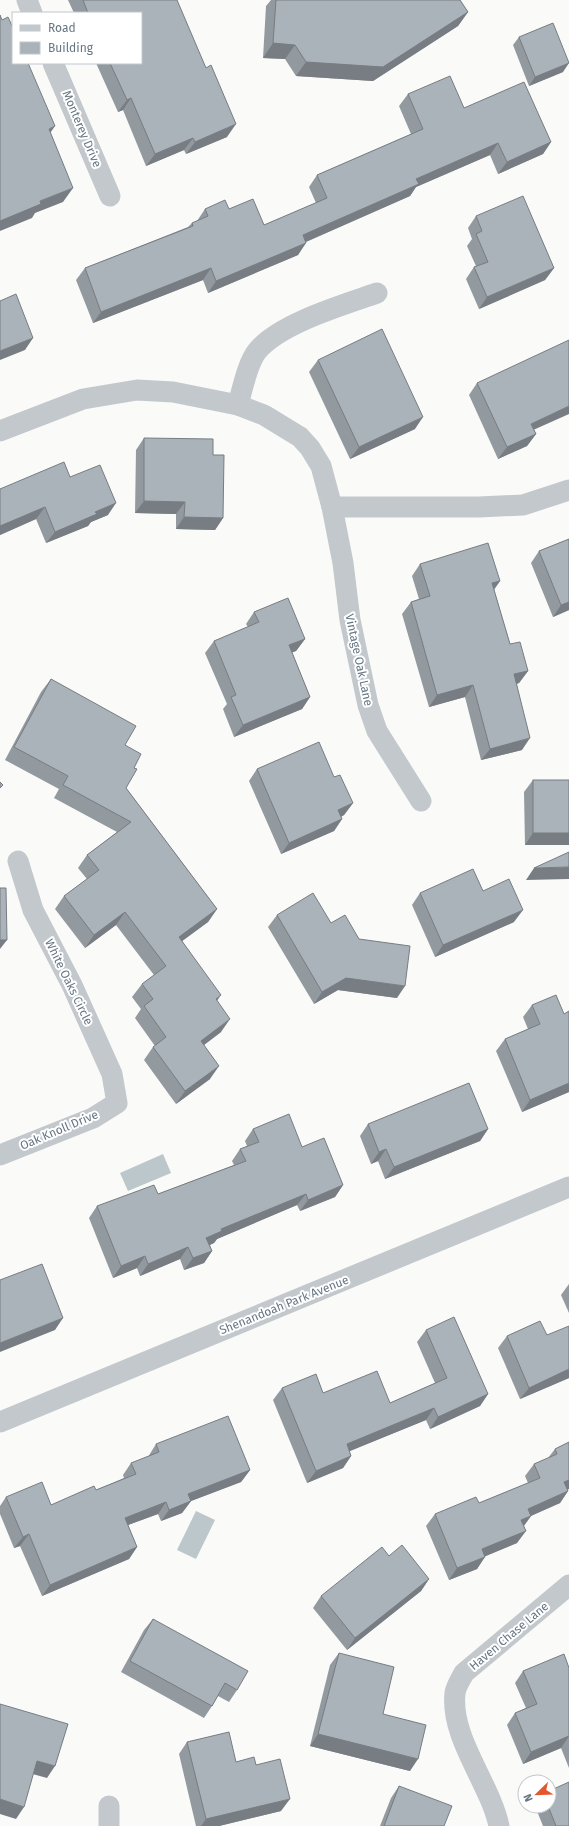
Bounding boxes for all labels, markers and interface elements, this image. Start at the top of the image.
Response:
legend [12,12,142,64]
text: Road [48,21,76,35]
text: Building [48,41,94,55]
street label: Monterey Drive [60,88,104,170]
street label: Vintage Oak Lane [342,613,376,707]
street label: White Oaks Circle [42,937,96,1027]
street label: Oak Knoll Drive [18,1107,100,1153]
street label: Shenandoah Park Avenue [217,1273,351,1337]
street label: Haven Chase Lane [467,1599,551,1673]
north arrow [517,1774,557,1814]
text: N [521,1792,536,1804]

